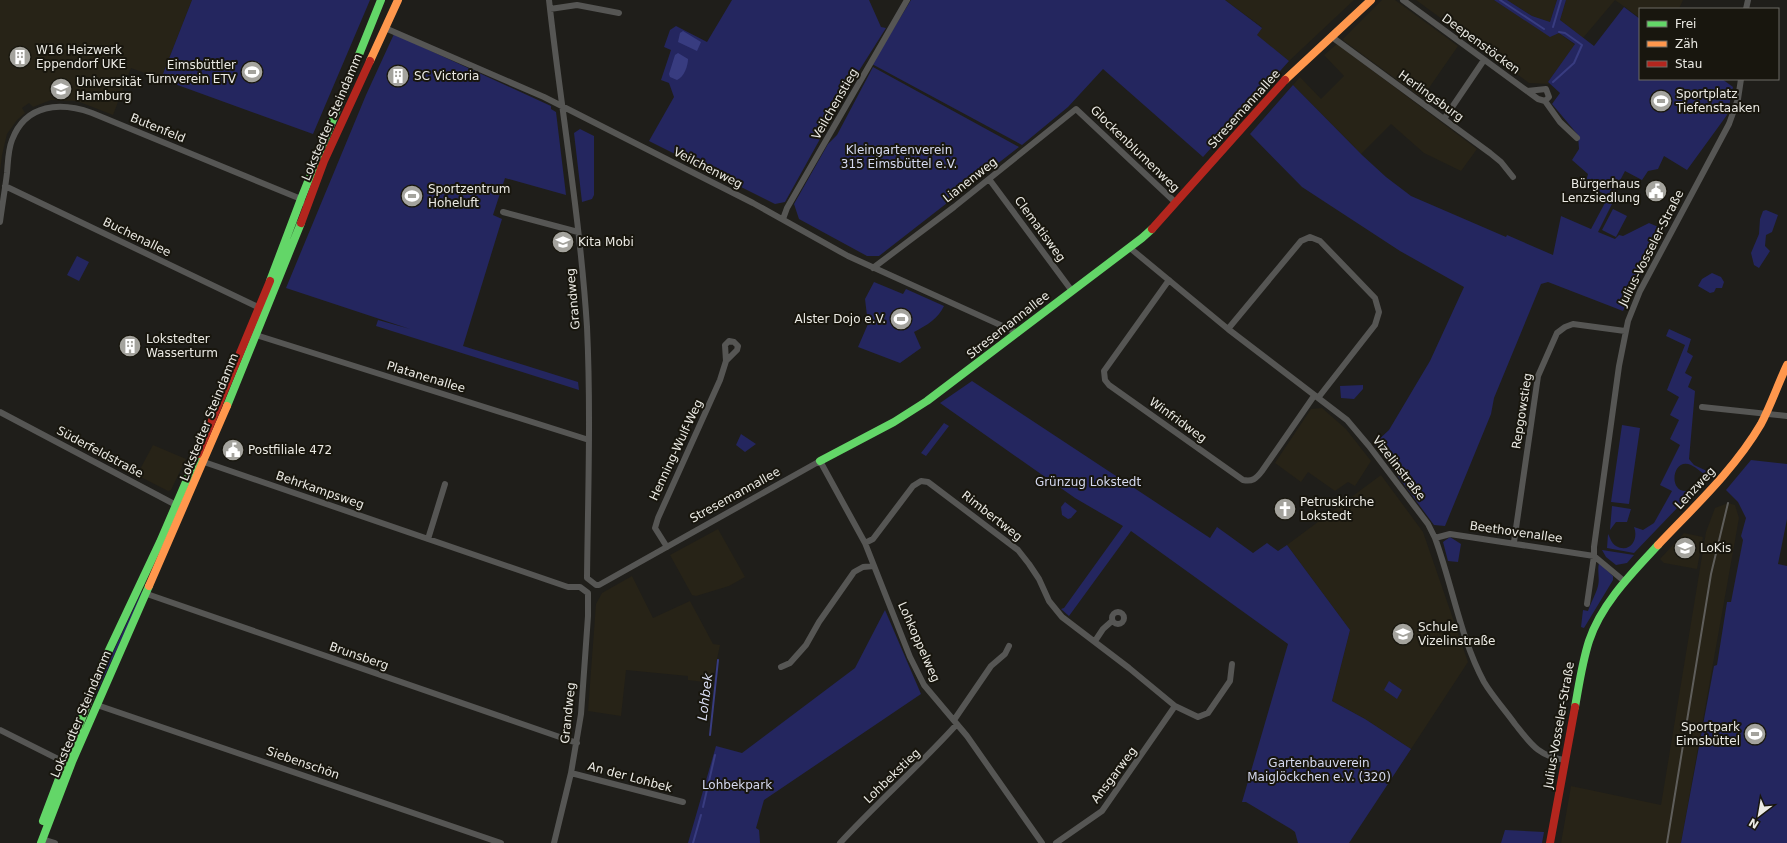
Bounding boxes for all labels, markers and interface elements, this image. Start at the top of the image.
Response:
legend [1639,8,1779,80]
street label: Deepenstöcken [1439,11,1523,77]
text: Frei [1675,17,1696,31]
text: Zäh [1675,37,1698,51]
place label: W16 Heizwerk Eppendorf UKE [36,43,126,71]
building icon: W16 Heizwerk Eppendorf UKE [7,44,33,70]
street label: Lokstedter Steindamm [299,51,365,183]
text: Stau [1675,57,1702,71]
place label: Eimsbüttler Turnverein ETV [145,58,237,86]
sports icon: Eimsbüttler Turnverein ETV [239,59,265,85]
building icon: SC Victoria [385,63,411,89]
street label: Veilchenstieg [809,66,861,142]
street label: Stresemannallee [1205,67,1283,151]
street label: Herlingsburg [1396,68,1466,124]
place label: SC Victoria [414,69,479,83]
place label: Universität Hamburg [76,75,142,103]
school or university icon: Universität Hamburg [48,76,74,102]
place label: Sportplatz Tiefenstaaken [1675,87,1760,115]
sports icon: Sportplatz Tiefenstaaken [1648,88,1674,114]
street label: Glockenblumenweg [1088,103,1182,195]
street label: Butenfeld [128,111,188,145]
park label: Kleingartenverein 315 Eimsbüttel e.V. [841,143,957,171]
street label: Veilchenweg [671,145,745,191]
street label: Lianenweg [940,155,1000,205]
place label: Bürgerhaus Lenzsiedlung [1561,177,1640,205]
public building icon: Bürgerhaus Lenzsiedlung [1643,178,1669,204]
place label: Sportzentrum Hoheluft [428,182,510,210]
sports icon: Sportzentrum Hoheluft [399,183,425,209]
street label: Julius-Vosseler-Straße [1615,188,1686,309]
street label: Clematisweg [1012,194,1068,264]
street label: Buchenallee [101,215,173,259]
school or university icon: Kita Mobi [550,229,576,255]
place label: Kita Mobi [578,235,634,249]
street label: Grandweg [563,268,583,330]
street label: Stresemannallee [964,288,1052,362]
sports icon: Alster Dojo e.V. [888,306,914,332]
place label: Alster Dojo e.V. [795,312,886,326]
place label: Lokstedter Wasserturm [146,332,218,360]
building icon: Lokstedter Wasserturm [117,333,143,359]
street label: Lokstedter Steindamm [177,351,241,483]
street label: Platanenallee [385,358,467,396]
street label: Repgowstieg [1509,372,1535,450]
street label: Winfridweg [1147,395,1209,445]
street label: Henning-Wulf-Weg [646,397,706,503]
street label: Süderfeldstraße [54,423,146,481]
street label: Vizelinstraße [1370,433,1428,503]
public building icon: Postfiliale 472 [220,437,246,463]
place label: Postfiliale 472 [248,443,332,457]
street label: Stresemannallee [687,464,783,526]
street label: Lenzweg [1672,464,1718,512]
street label: Behrkampsweg [274,468,366,512]
park label: Grünzug Lokstedt [1035,475,1141,489]
street label: Rimbertweg [959,488,1025,544]
place label: Petruskirche Lokstedt [1300,495,1374,523]
church icon: Petruskirche Lokstedt [1272,496,1298,522]
street label: Beethovenallee [1469,519,1563,545]
school or university icon: LoKis [1672,535,1698,561]
place label: LoKis [1700,541,1731,555]
street label: Lohkoppelweg [895,600,943,684]
place label: Schule Vizelinstraße [1418,620,1495,648]
school or university icon: Schule Vizelinstraße [1390,621,1416,647]
street label: Brunsberg [327,639,391,673]
street label: Lokstedter Steindamm [48,648,114,780]
street label: Julius-Vosseler-Straße [1541,660,1577,791]
water label: Lohbek [695,672,715,721]
street label: Grandweg [558,682,578,744]
place label: Sportpark Eimsbüttel [1676,720,1740,748]
sports icon: Sportpark Eimsbüttel [1742,721,1768,747]
street label: Siebenschön [265,744,341,782]
street label: Ansgarweg [1088,744,1140,806]
street label: Lohbekstieg [861,746,923,806]
park label: Gartenbauverein Maiglöckchen e.V. (320) [1247,756,1391,784]
street label: An der Lohbek [586,759,674,795]
park label: Lohbekpark [702,778,772,792]
north arrow [1739,795,1779,835]
text: N [1747,815,1761,831]

